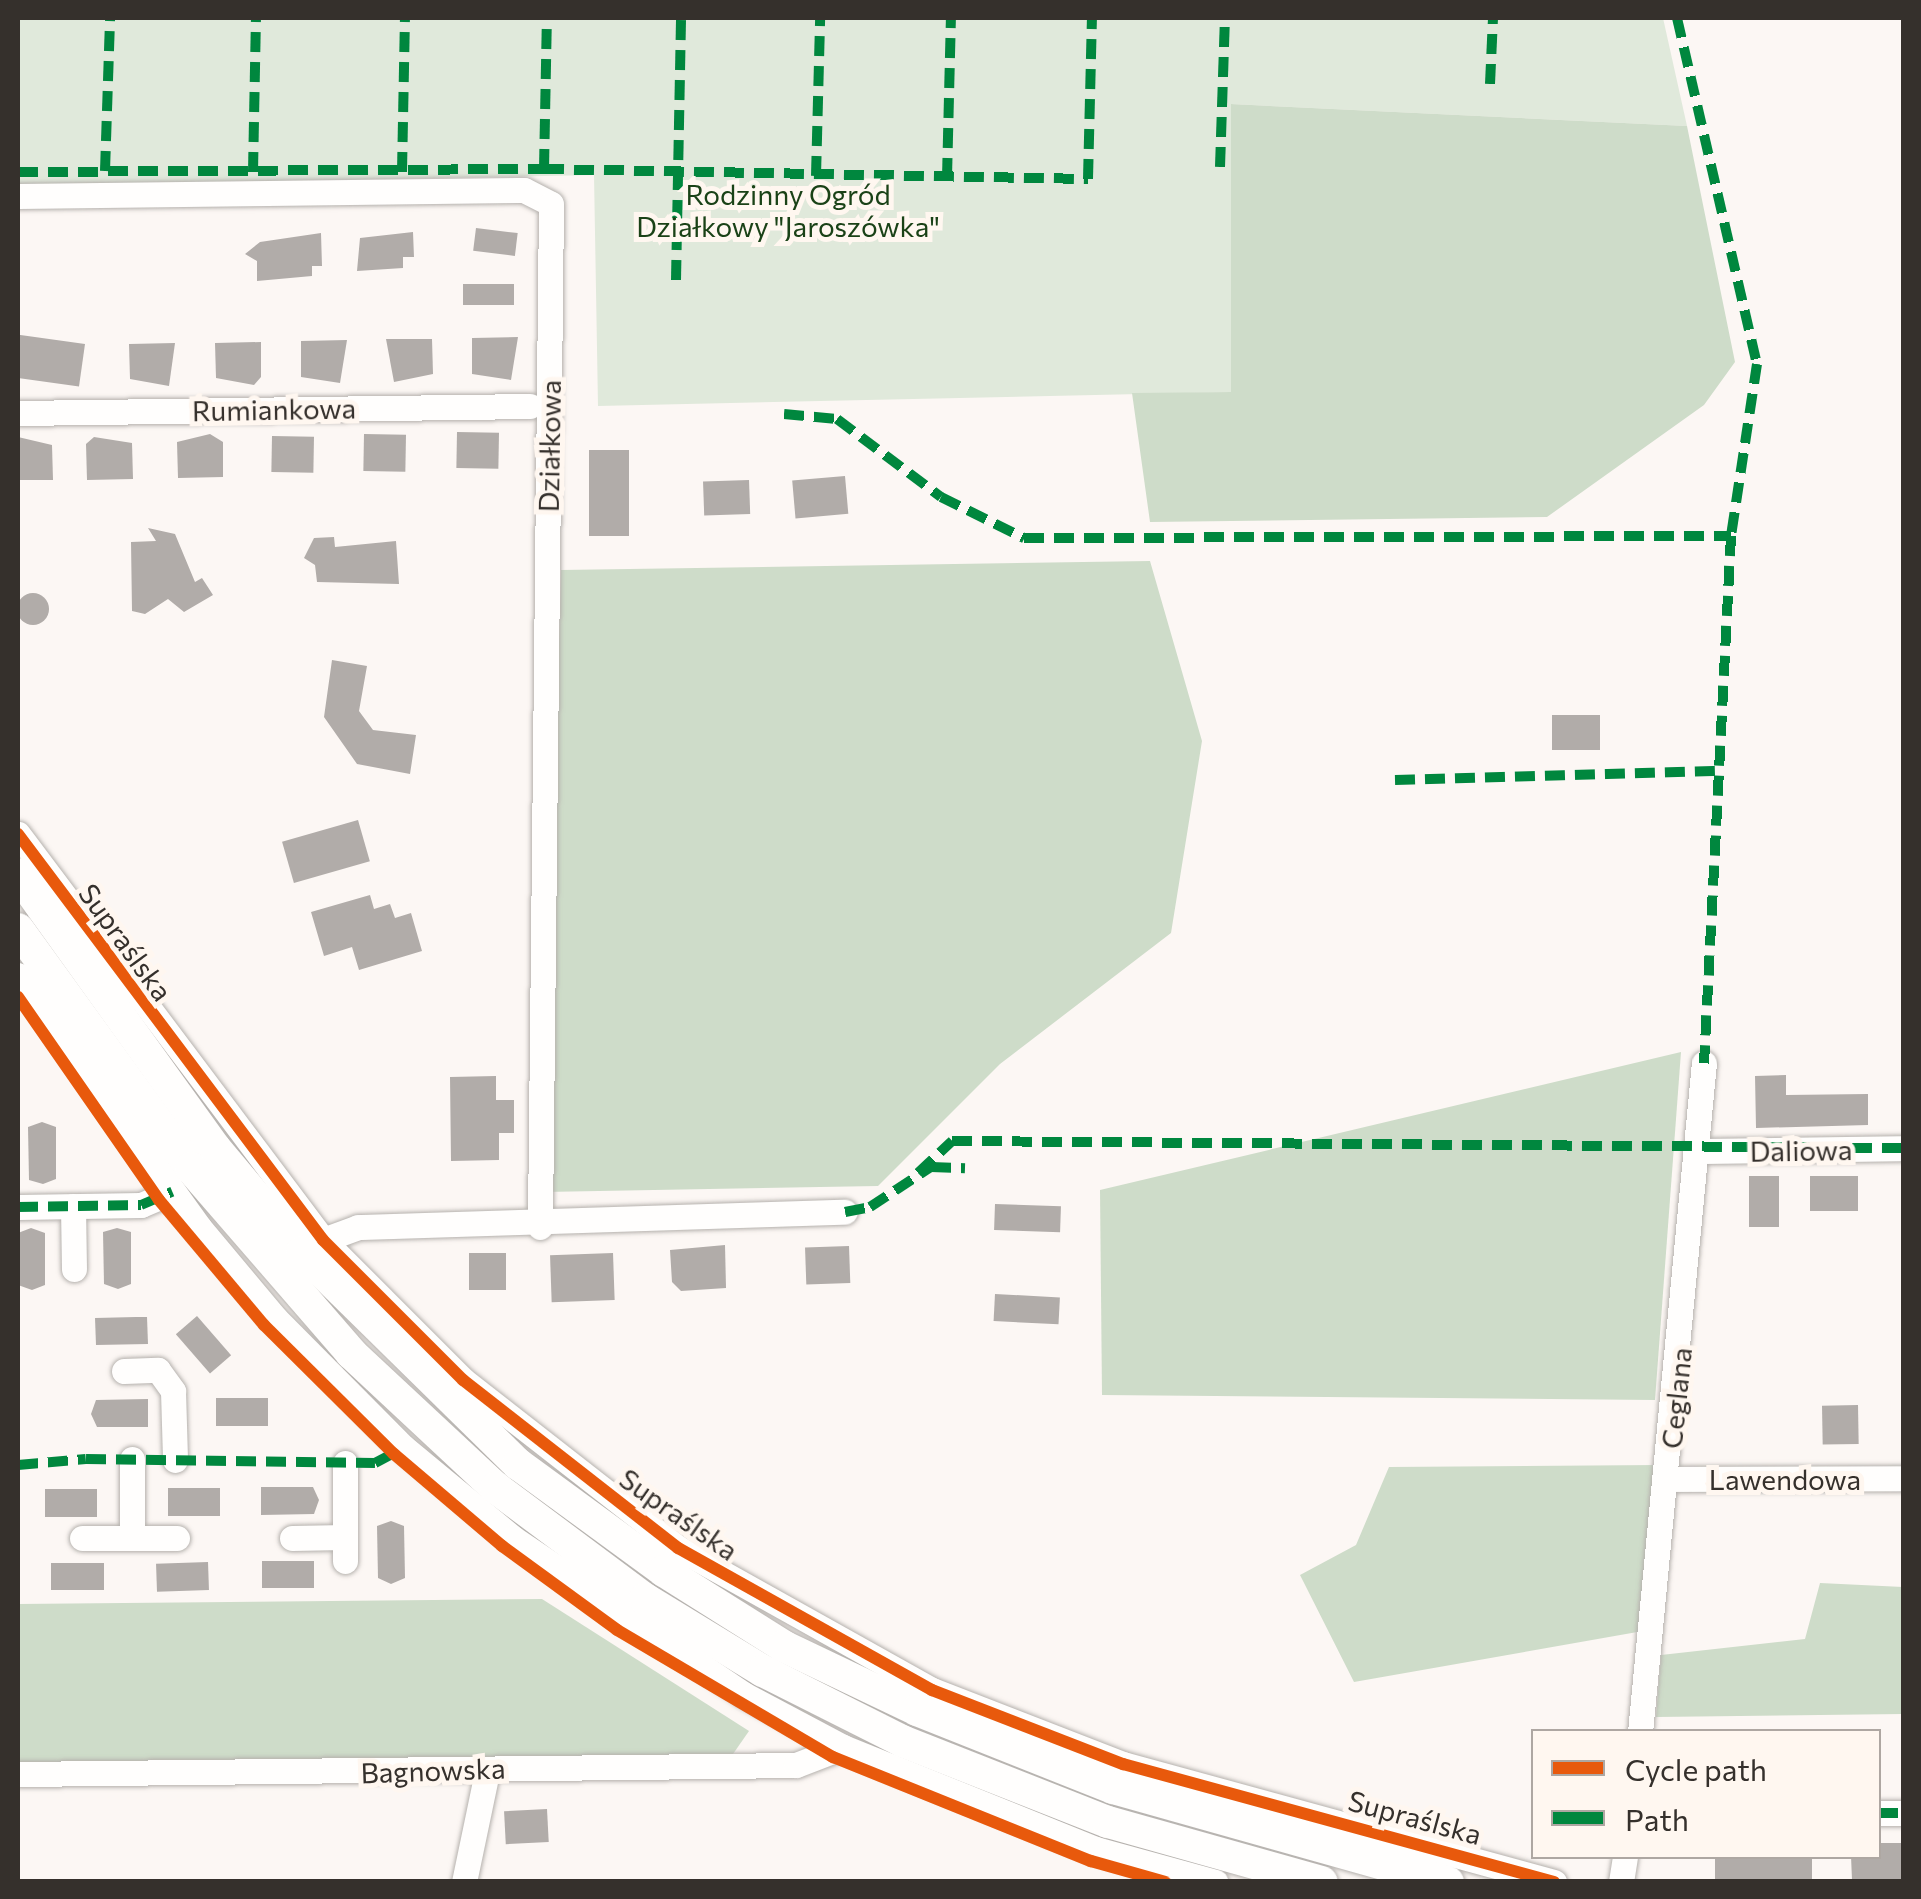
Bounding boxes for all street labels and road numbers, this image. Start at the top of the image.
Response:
street label: Działkowa [531,380,567,512]
street label: Rumiankowa [192,391,356,427]
street label: Supraślska [72,877,180,1007]
street label: Daliowa [1749,1132,1853,1168]
street label: Ceglana [1654,1346,1698,1450]
street label: Supraślska [613,1461,745,1567]
street label: Lawendowa [1709,1462,1861,1496]
street label: Bagnowska [360,1751,506,1789]
street label: Supraślska [1345,1783,1485,1851]

